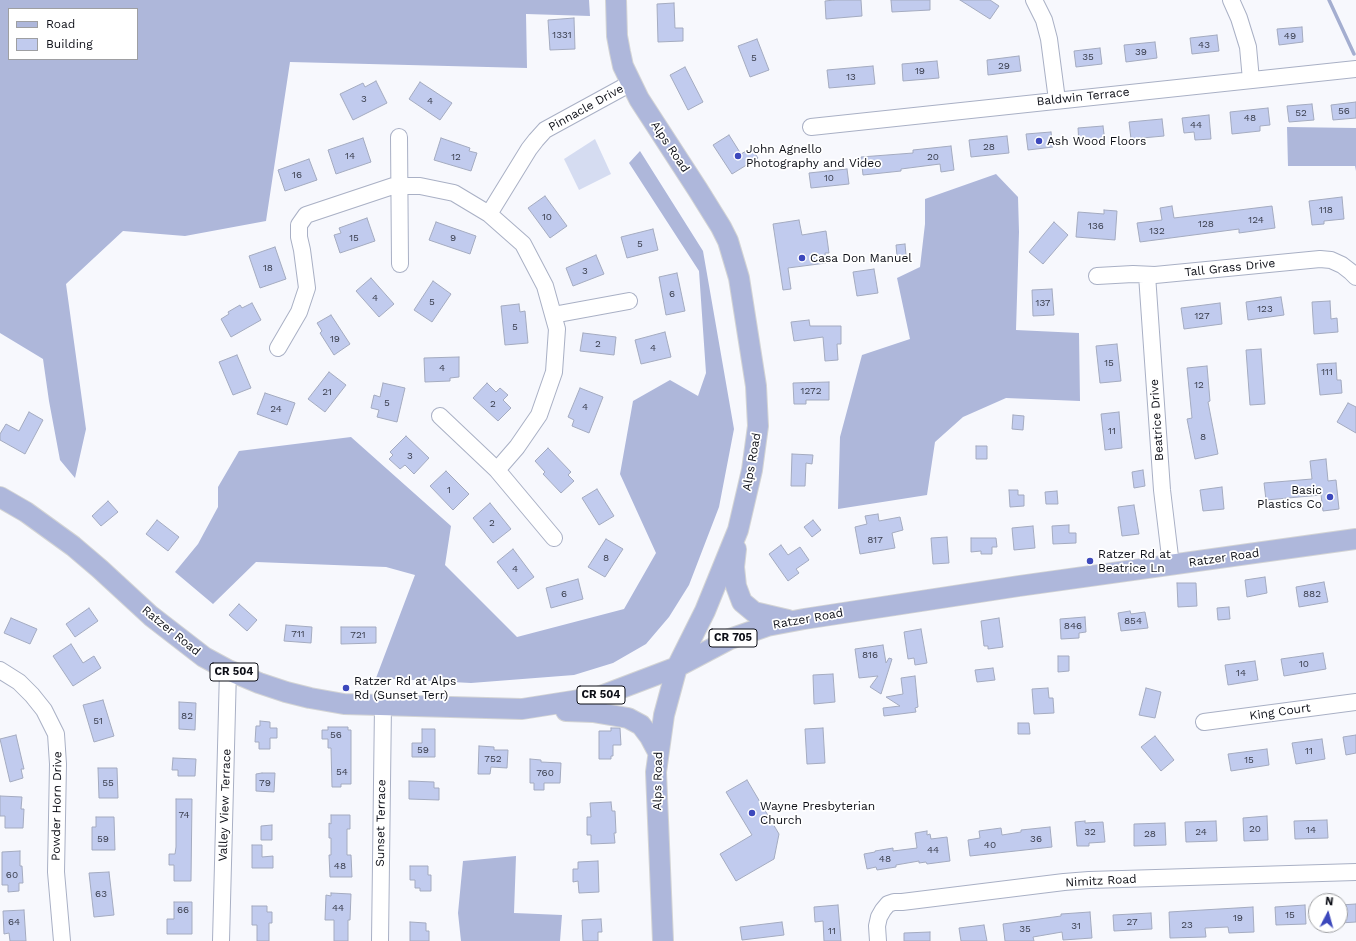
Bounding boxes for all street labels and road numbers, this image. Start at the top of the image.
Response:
street label: Pinnacle Drive [546,81,626,135]
street label: Baldwin Terrace [1036,85,1130,109]
street label: Alps Road [648,119,692,175]
street label: Tall Grass Drive [1184,256,1276,280]
street label: Beatrice Drive [1147,379,1167,461]
street label: Alps Road [740,432,764,492]
street label: Ratzer Road [1188,546,1260,570]
street label: Ratzer Road [139,603,203,659]
street label: Ratzer Road [772,606,844,632]
road number: CR 705 [709,629,757,647]
road number: CR 504 [210,663,258,681]
road number: CR 504 [577,686,625,704]
street label: King Court [1249,701,1311,723]
street label: Valley View Terrace [216,748,234,862]
street label: Powder Horn Drive [49,751,65,861]
street label: Alps Road [650,751,666,811]
street label: Sunset Terrace [373,779,389,867]
street label: Nimitz Road [1065,872,1137,890]

